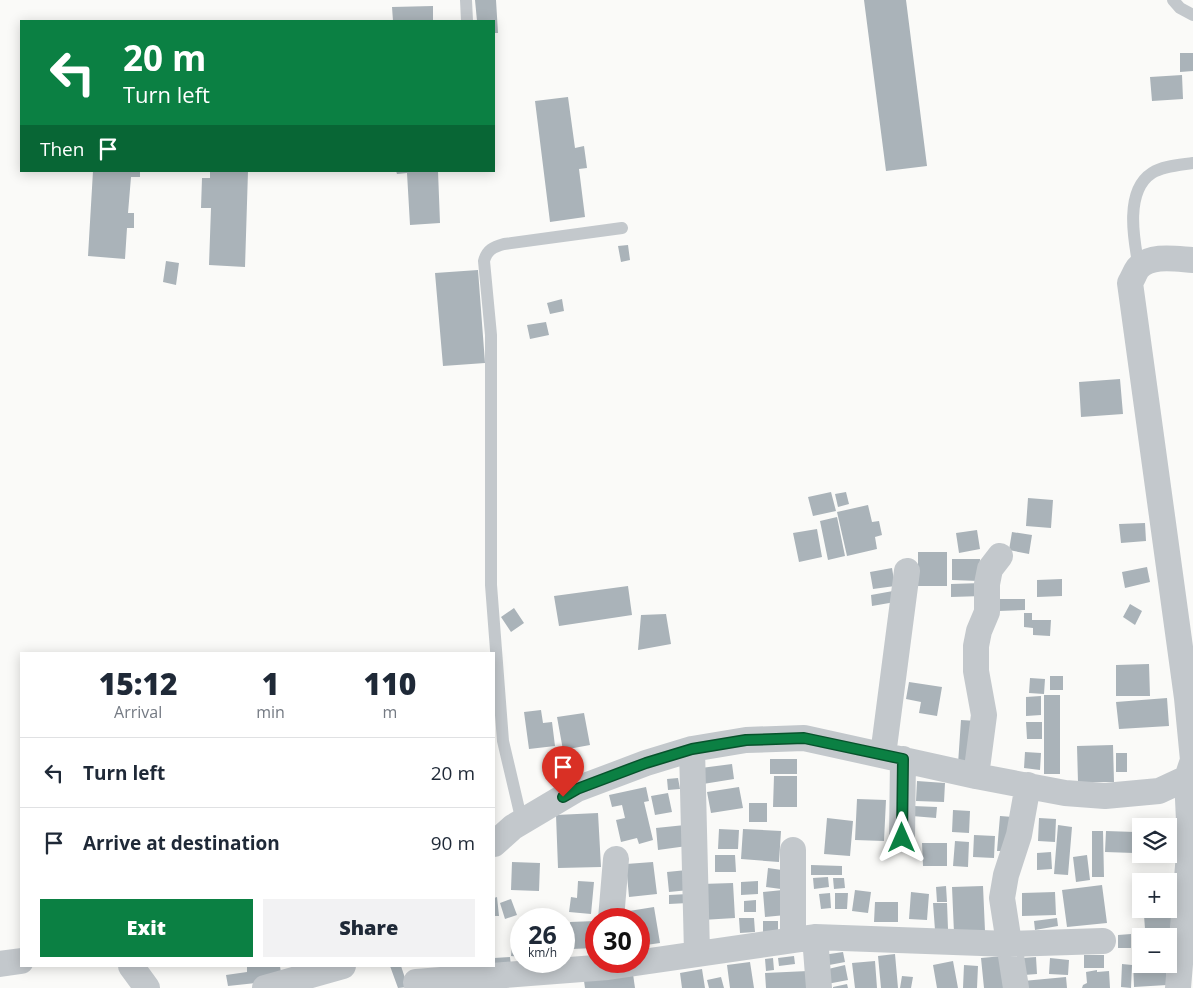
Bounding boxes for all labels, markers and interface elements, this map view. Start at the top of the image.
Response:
text: 20 m [123,34,206,81]
icon: left [40,40,105,105]
text: Turn left [123,79,210,109]
icon: arrive [94,135,122,163]
text: Then [40,136,84,162]
text: 15:12 [99,663,178,704]
text: 1 [262,663,279,704]
text: 110 [364,663,416,704]
text: Arrival [114,701,162,723]
text: min [256,701,285,723]
text: m [383,701,397,723]
pin [542,746,584,797]
icon: arrive [549,753,577,781]
icon: left [40,759,68,787]
text: Turn left [83,760,165,786]
text: 20 m [431,760,475,786]
position arrow [875,811,927,863]
map controls [1132,818,1177,973]
button: layers [1132,818,1177,863]
icon: arrive [40,829,68,857]
text: Arrive at destination [83,830,280,856]
text: 90 m [431,830,475,856]
button: + [1132,873,1177,918]
button: Exit [40,899,253,957]
button: Share [263,899,475,957]
speed limit sign: 30 [585,908,650,973]
text: 26 [528,917,557,951]
button: − [1132,928,1177,973]
text: km/h [528,944,557,961]

